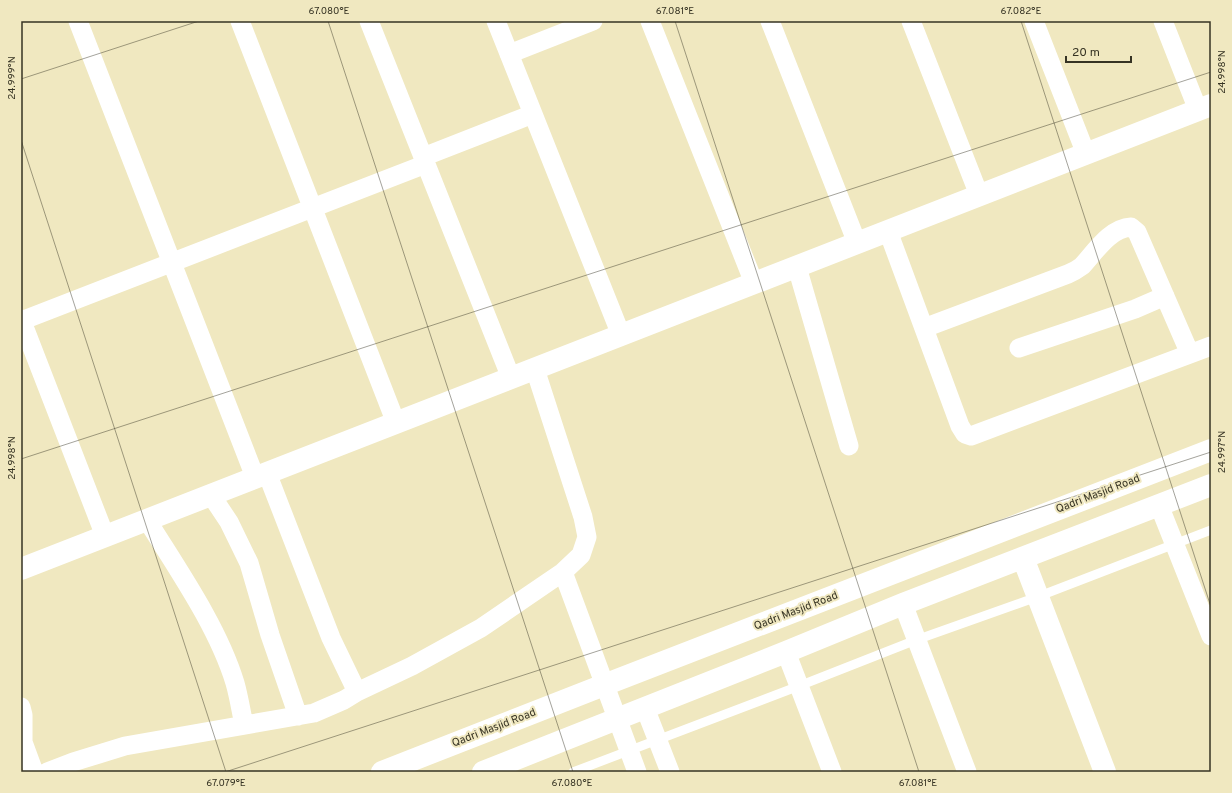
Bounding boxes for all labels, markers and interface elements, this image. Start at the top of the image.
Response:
text: 67.080°E [308,5,350,18]
text: 67.081°E [656,5,694,18]
text: 67.082°E [1001,5,1041,18]
scale bar [1066,38,1131,64]
text: 20 m [1072,45,1100,61]
text: 24.998°N [1216,50,1229,94]
text: 24.999°N [6,56,19,100]
text: 24.997°N [1216,431,1229,473]
text: 24.998°N [6,436,19,480]
street label: Qadri Masjid Road [1054,472,1142,516]
street label: Qadri Masjid Road [752,589,840,633]
street label: Qadri Masjid Road [450,706,538,750]
text: 67.079°E [206,777,246,790]
text: 67.080°E [551,777,593,790]
text: 67.081°E [899,777,937,790]

